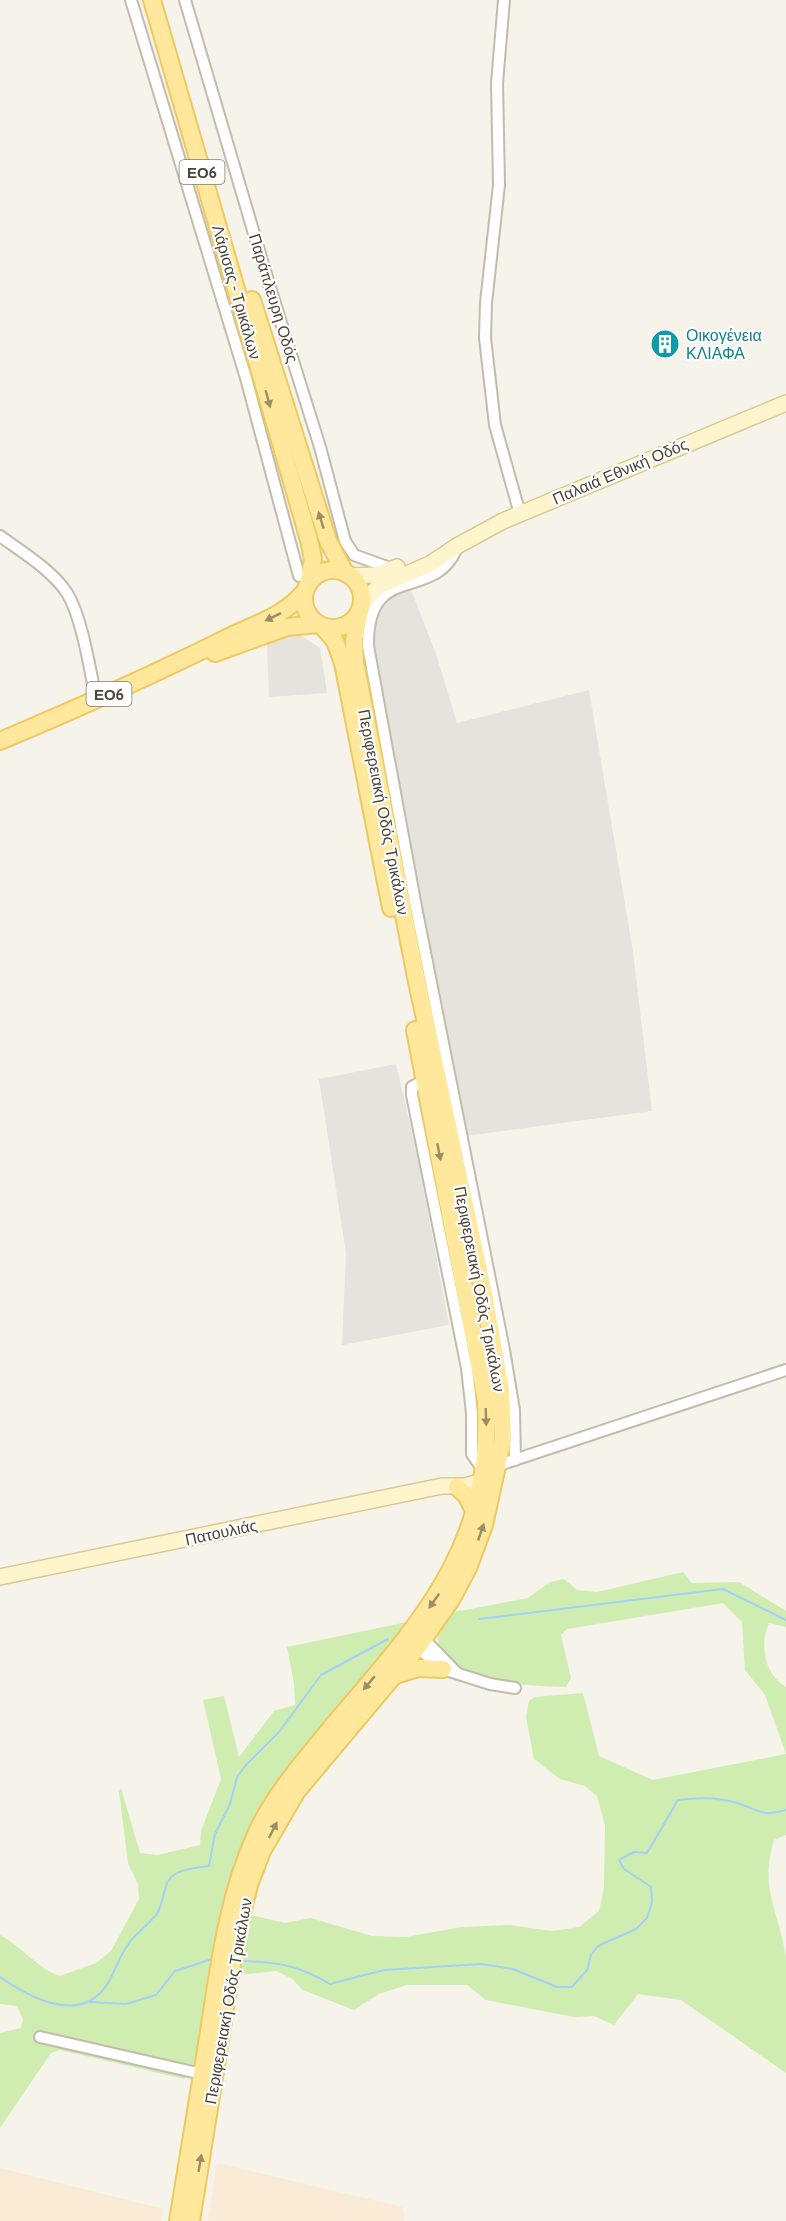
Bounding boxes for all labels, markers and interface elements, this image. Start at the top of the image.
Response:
road number: ΕΟ6 [180,160,224,184]
street label: Λάρισας - Τρικάλων [208,222,266,362]
street label: Παράπλευρη Οδός [245,231,303,365]
place label: Οικογένεια ΚΛΙΑΦΑ [686,325,762,363]
building icon: Οικογένεια ΚΛΙΑΦΑ [649,328,681,360]
one-way arrow [264,391,273,409]
street label: Παλαιά Εθνική Οδός [549,433,691,509]
one-way arrow [316,511,326,529]
one-way arrow [264,612,281,622]
road number: ΕΟ6 [86,682,132,706]
street label: Περιφερειακή Οδός Τρικάλων [354,707,414,917]
one-way arrow [435,1142,444,1161]
street label: Περιφερειακή Οδός Τρικάλων [450,1184,510,1394]
one-way arrow [482,1407,491,1426]
street label: Πατουλιάς [183,1515,259,1549]
one-way arrow [477,1523,487,1541]
one-way arrow [429,1593,440,1609]
one-way arrow [363,1675,376,1690]
one-way arrow [268,1822,277,1839]
street label: Περιφερειακή Οδός Τρικάλων [200,1896,256,2106]
one-way arrow [196,2154,205,2173]

